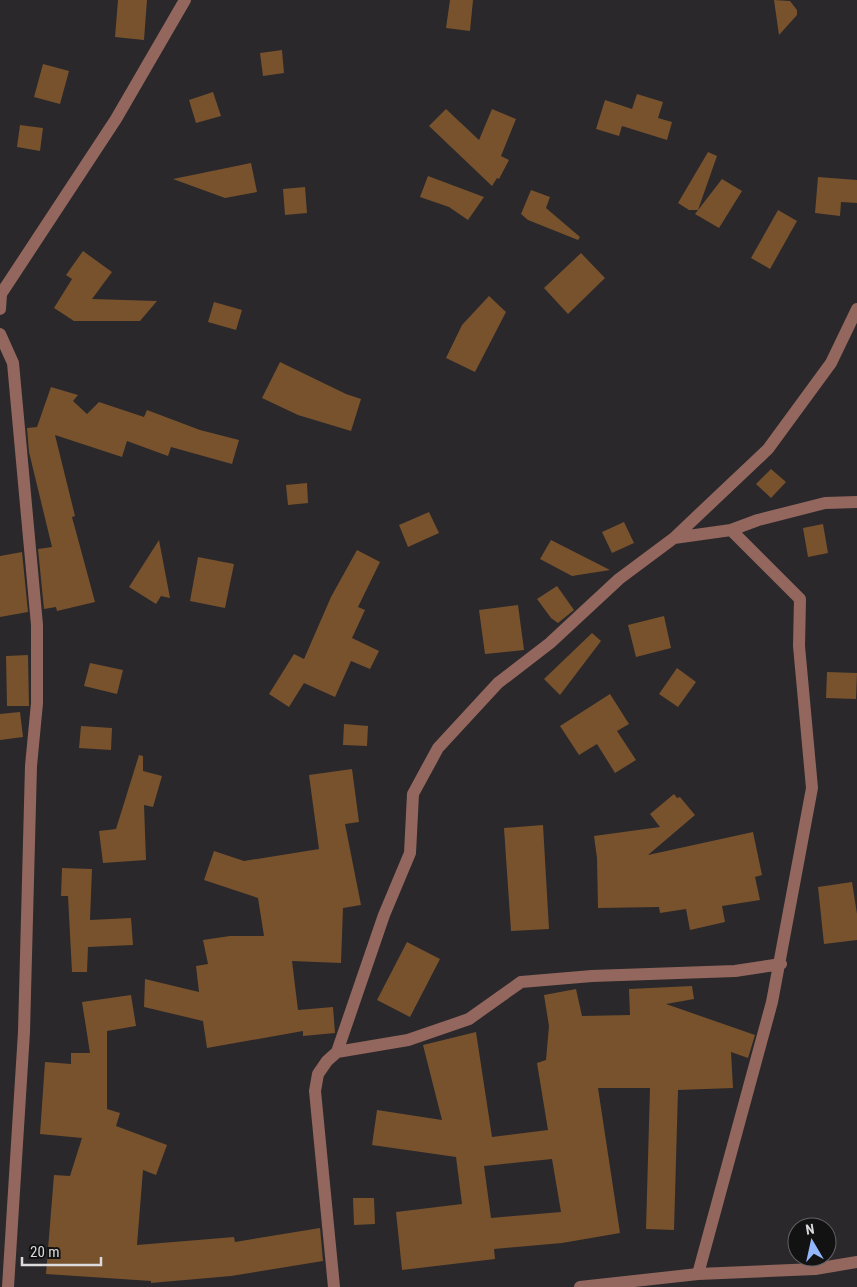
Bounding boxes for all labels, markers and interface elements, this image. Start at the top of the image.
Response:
north arrow [787,1217,837,1267]
text: N [804,1221,815,1238]
scale bar [22,1234,101,1266]
text: 20 m [30,1243,60,1261]

